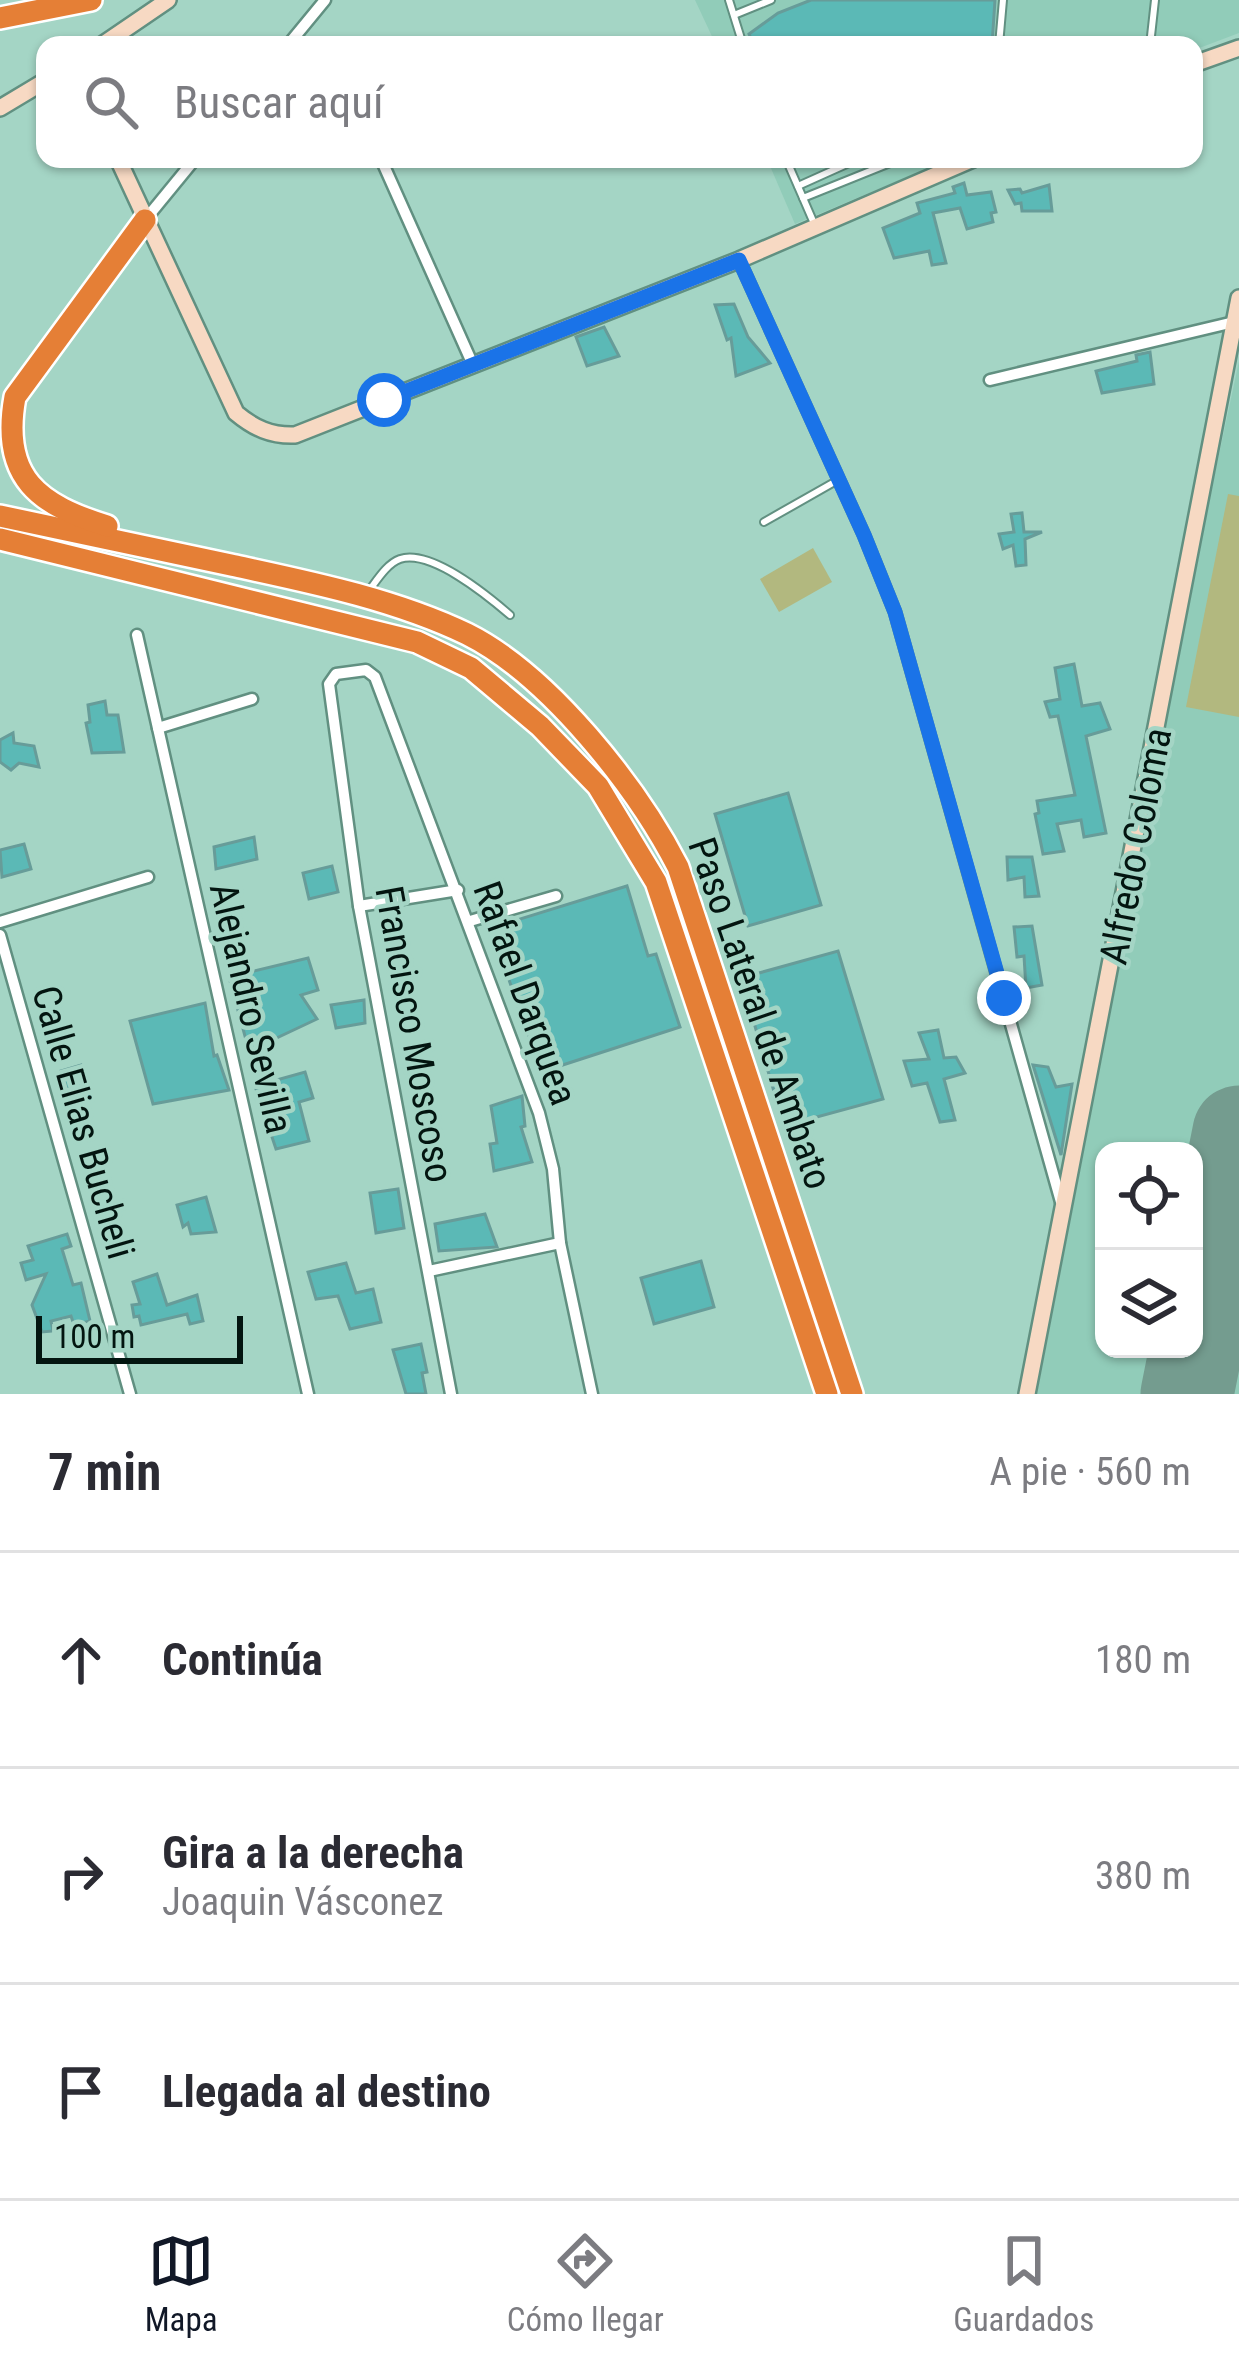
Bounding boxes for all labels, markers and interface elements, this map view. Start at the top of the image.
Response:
search box [36,36,1203,168]
icon: search [78,69,144,135]
text: Buscar aquí [174,76,384,129]
route start [357,373,411,427]
street label: Alfredo Coloma [1091,724,1181,968]
street label: Paso Lateral de Ambato [678,832,842,1195]
street label: Rafael Darquea [463,875,587,1111]
street label: Alejandro Sevilla [200,878,302,1138]
street label: Francisco Moscoso [365,882,463,1186]
route end [977,971,1031,1025]
street label: Calle Elias Bucheli [22,980,144,1264]
map controls [1095,1142,1203,1358]
button: locate [1095,1142,1203,1250]
button: layers [1095,1250,1203,1358]
scale bar [36,1310,243,1363]
text: 100 m [54,1317,135,1356]
text: 7 min [48,1443,161,1502]
text: A pie · 560 m [990,1449,1191,1495]
icon: ahead [48,1627,114,1693]
text: Continúa [162,1633,323,1686]
text: 180 m [1095,1637,1191,1683]
text: Gira a la derecha [162,1826,464,1879]
icon: right [48,1843,114,1909]
text: 380 m [1095,1853,1191,1899]
text: Joaquin Vásconez [162,1879,444,1925]
icon: arrive [48,2059,114,2125]
text: Llegada al destino [162,2065,491,2118]
tab: Mapa [145,2228,217,2339]
tab: Cómo llegar [507,2228,664,2339]
tab: Guardados [953,2228,1094,2339]

